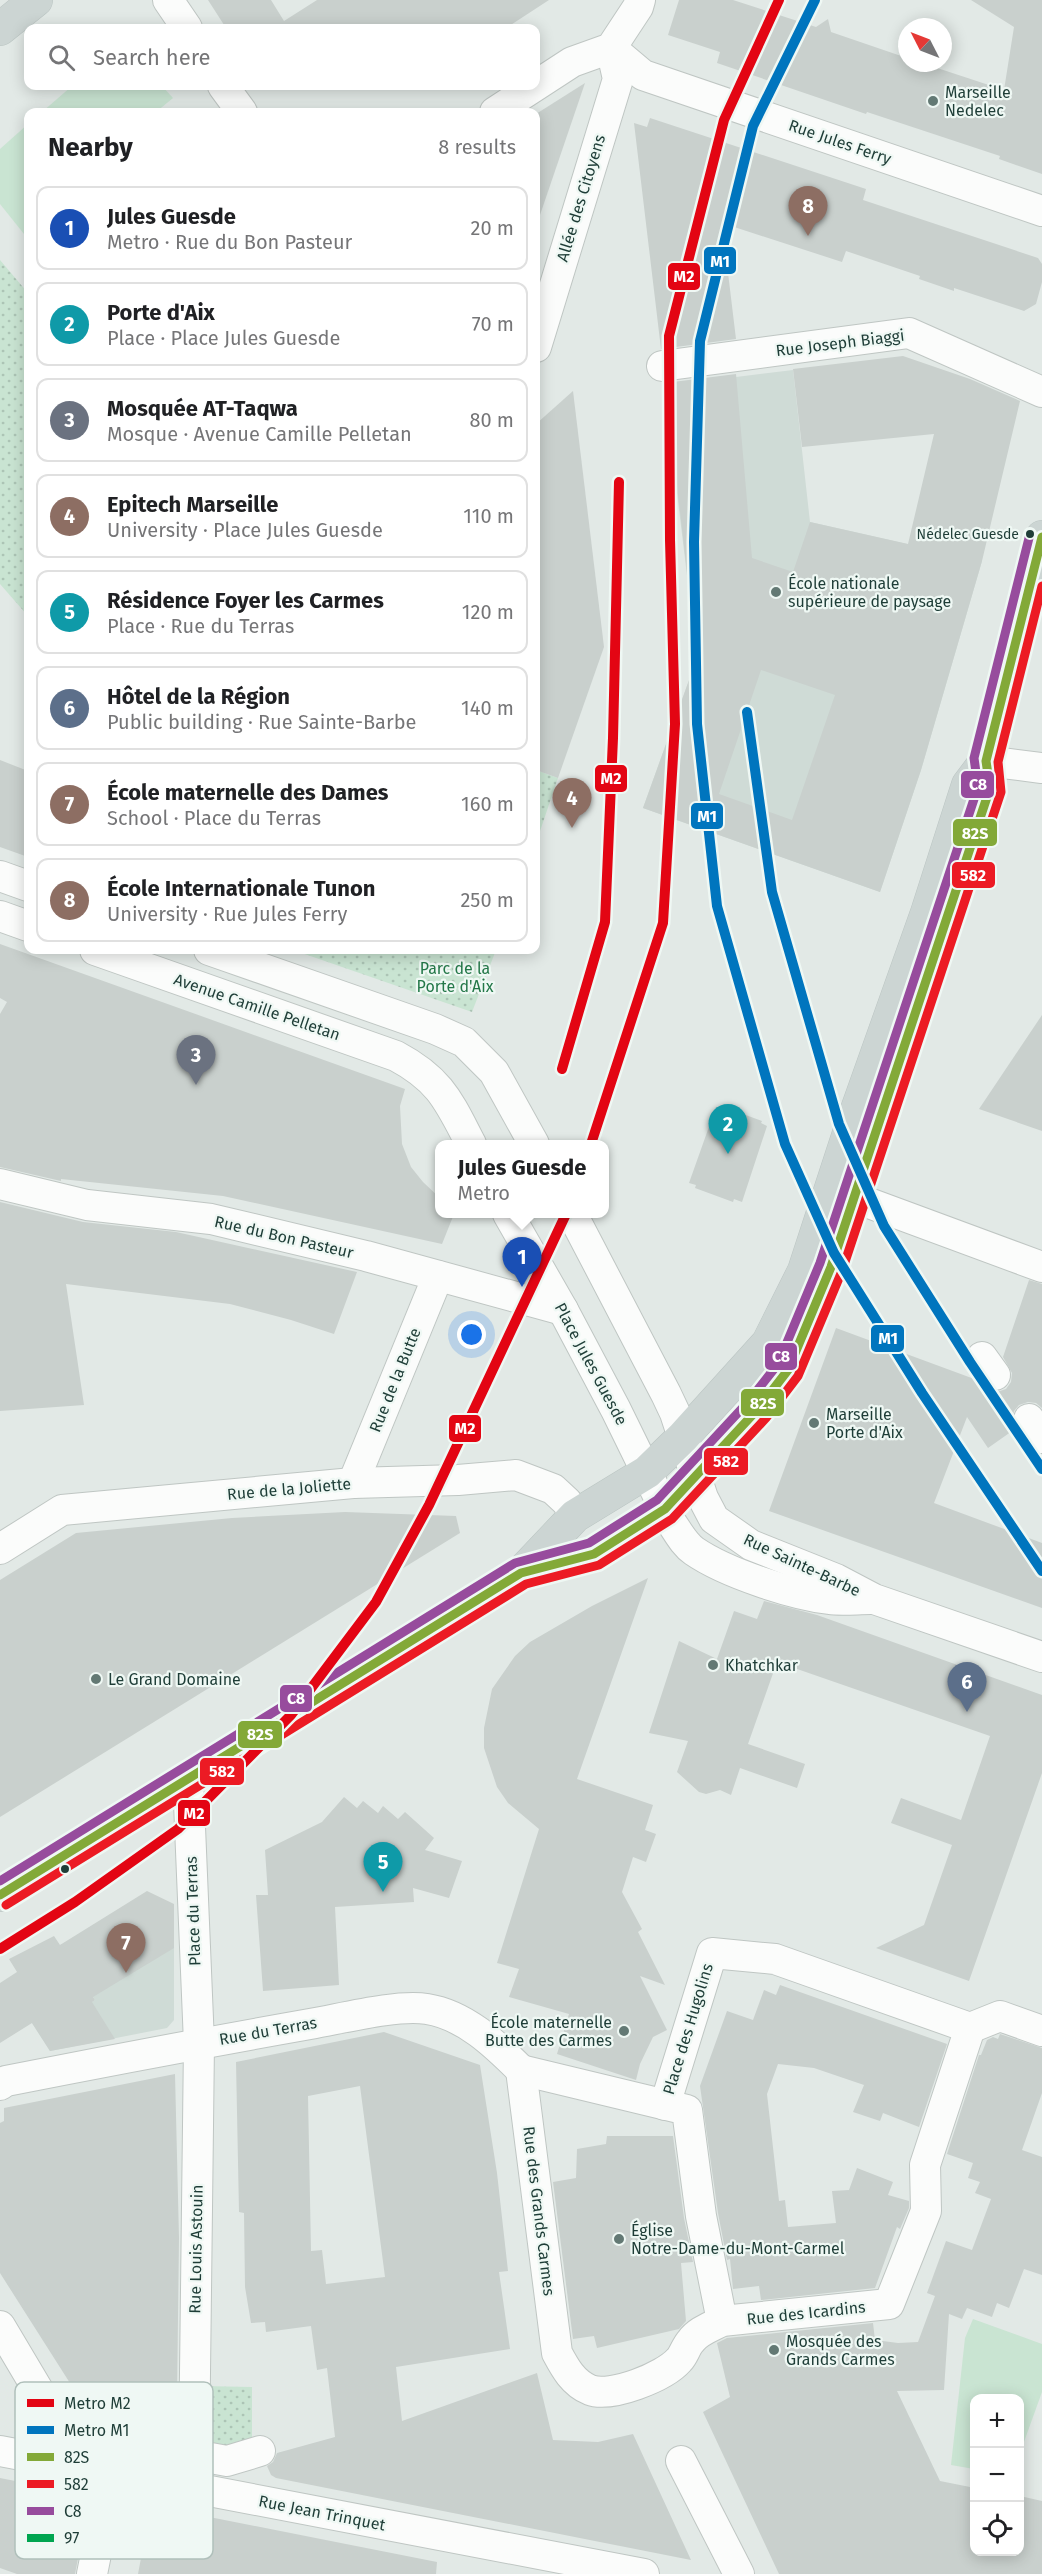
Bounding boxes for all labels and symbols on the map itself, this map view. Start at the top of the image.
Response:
north arrow [898,18,952,72]
place label: Marseille Nedelec [945,83,1011,120]
marker: Marseille Nedelec [926,94,940,108]
street label: Rue Jules Ferry [786,116,894,169]
street label: Allée des Citoyens [553,132,609,264]
pin: 8 [788,186,828,236]
line badge: M1 [703,246,737,275]
text: M1 [710,252,730,271]
line badge: M2 [667,262,701,291]
text: M2 [674,267,694,286]
street label: Rue Joseph Biaggi [775,326,905,360]
place label: Nédelec Guesde [917,526,1019,543]
marker: Nédelec Guesde [1024,528,1036,540]
place label: École nationale supérieure de paysage [788,573,951,611]
marker: École nationale supérieure de paysage [769,585,783,599]
line badge: M2 [594,764,628,793]
text: M2 [601,769,621,788]
line badge: C8 [960,770,995,799]
text: C8 [969,775,987,794]
pin: 4 [552,778,592,828]
line badge: M1 [690,802,724,830]
text: M1 [697,807,717,826]
line badge: 82S [952,818,998,847]
text: 82S [962,824,988,843]
line badge: 582 [951,861,996,889]
text: 582 [960,866,986,885]
park label: Parc de la Porte d'Aix [417,959,494,996]
street label: Avenue Camille Pelletan [171,970,343,1044]
pin: 3 [176,1036,216,1085]
pin: 2 [708,1104,748,1154]
street label: Rue du Bon Pasteur [213,1212,356,1262]
pin: 1 [502,1238,542,1287]
street label: Place Jules Guesde [551,1300,631,1428]
your location [457,1320,486,1349]
line badge: M1 [870,1324,905,1353]
street label: Rue de la Butte [365,1325,425,1435]
text: M1 [878,1329,898,1348]
line badge: C8 [764,1342,798,1371]
text: C8 [772,1347,790,1366]
line badge: 82S [740,1388,785,1417]
text: 82S [750,1394,776,1413]
place label: Marseille Porte d'Aix [826,1405,903,1442]
line badge: M2 [448,1414,482,1443]
marker: Marseille Porte d'Aix [807,1416,821,1430]
text: M2 [455,1419,475,1438]
line badge: 582 [703,1447,749,1476]
text: 582 [713,1452,739,1471]
street label: Rue de la Joliette [226,1474,352,1504]
street label: Rue Sainte-Barbe [741,1530,863,1600]
place label: Khatchkar [725,1656,799,1675]
marker: Khatchkar [706,1658,720,1672]
pin: 6 [948,1662,986,1712]
place label: Le Grand Domaine [108,1670,241,1689]
marker: Le Grand Domaine [89,1672,103,1686]
line badge: C8 [279,1684,313,1713]
text: C8 [287,1689,305,1708]
line badge: 82S [237,1720,283,1749]
text: 82S [247,1725,273,1744]
line badge: 582 [199,1757,245,1786]
text: 582 [209,1762,235,1781]
line badge: M2 [177,1799,211,1827]
text: M2 [184,1804,204,1823]
pin: 5 [364,1842,403,1892]
street label: Place du Terras [182,1856,204,1966]
unlabelled marker [59,1863,71,1875]
pin: 7 [106,1924,146,1973]
street label: Place des Hugolins [659,1961,717,2097]
place label: École maternelle Butte des Carmes [485,2012,612,2050]
street label: Rue du Terras [218,2013,318,2049]
marker: École maternelle Butte des Carmes [617,2024,631,2038]
street label: Rue des Grands Carmes [519,2125,559,2297]
street label: Rue Louis Astouin [185,2184,207,2314]
place label: Église Notre-Dame-du-Mont-Carmel [631,2220,845,2258]
marker: Église Notre-Dame-du-Mont-Carmel [612,2232,626,2246]
street label: Rue des Icardins [746,2297,866,2329]
place label: Mosquée des Grands Carmes [786,2332,895,2369]
marker: Mosquée des Grands Carmes [767,2343,781,2357]
legend [15,2382,213,2559]
text: Metro M2 [64,2394,131,2413]
text: Metro M1 [64,2421,129,2440]
text: 82S [64,2448,90,2467]
text: 582 [64,2475,89,2494]
street label: Rue Jean Trinquet [257,2491,387,2535]
text: C8 [64,2502,82,2521]
text: 97 [64,2529,79,2548]

